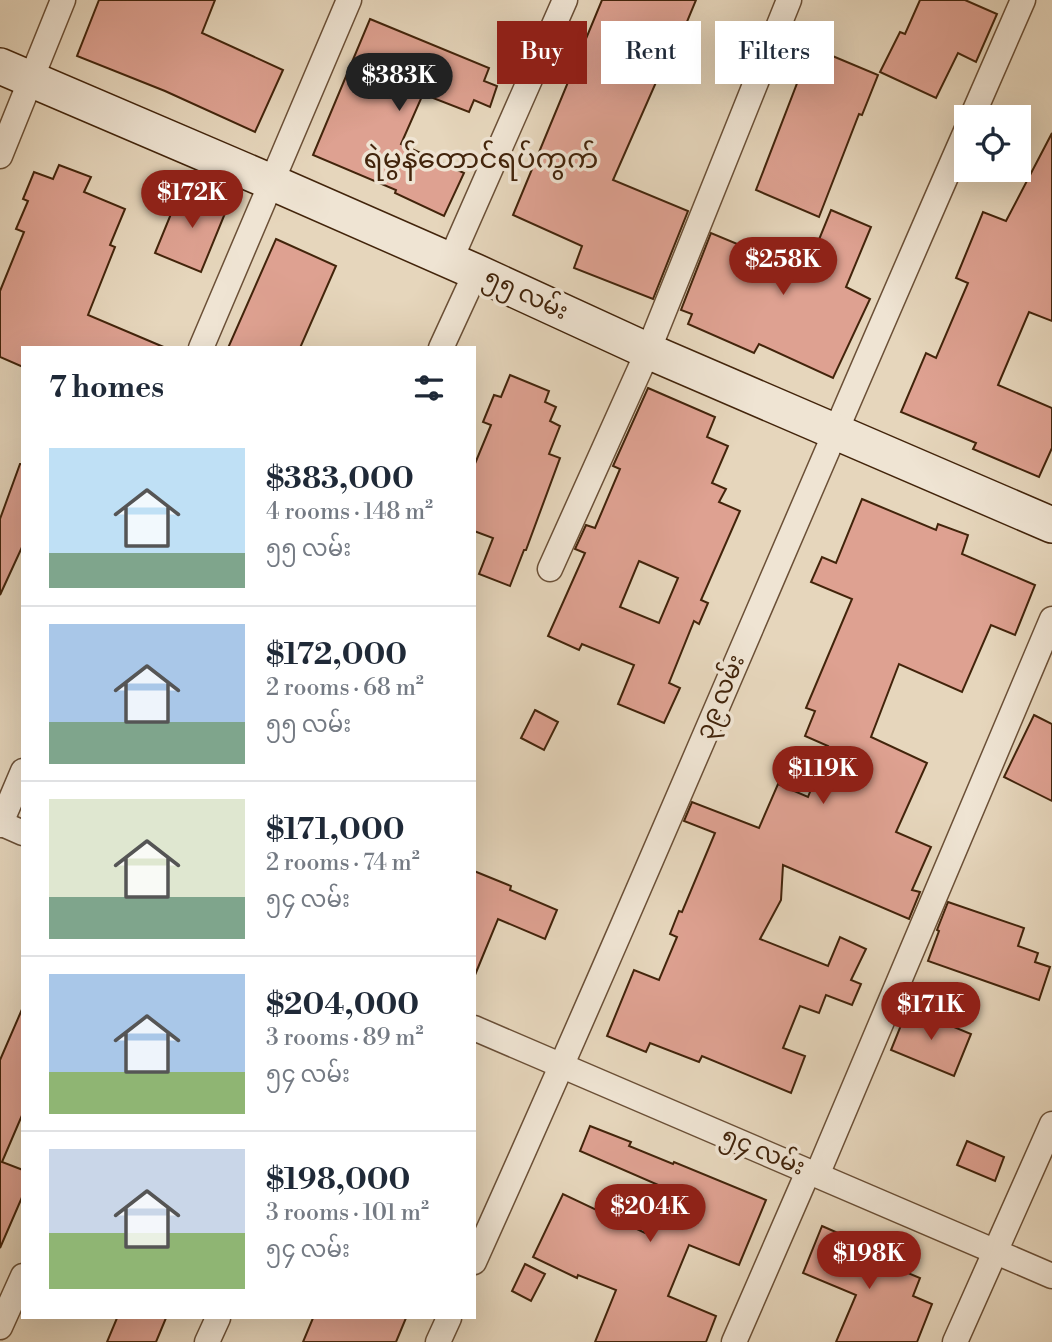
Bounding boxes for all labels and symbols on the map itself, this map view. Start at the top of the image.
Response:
pin: $383K [350,54,448,113]
district label: ရဲမွန်တောင်ရပ်ကွက် [363,140,599,181]
pin: $172K [143,170,241,230]
pin: $258K [734,238,832,297]
street label: ၅၅ လမ်း [478,261,573,330]
street label: ၃၉ လမ်း [688,650,755,745]
pin: $119K [774,746,872,806]
pin: $171K [882,982,980,1042]
street label: ၅၄ လမ်း [716,1119,810,1186]
pin: $204K [601,1184,699,1244]
pin: $198K [820,1232,918,1291]

